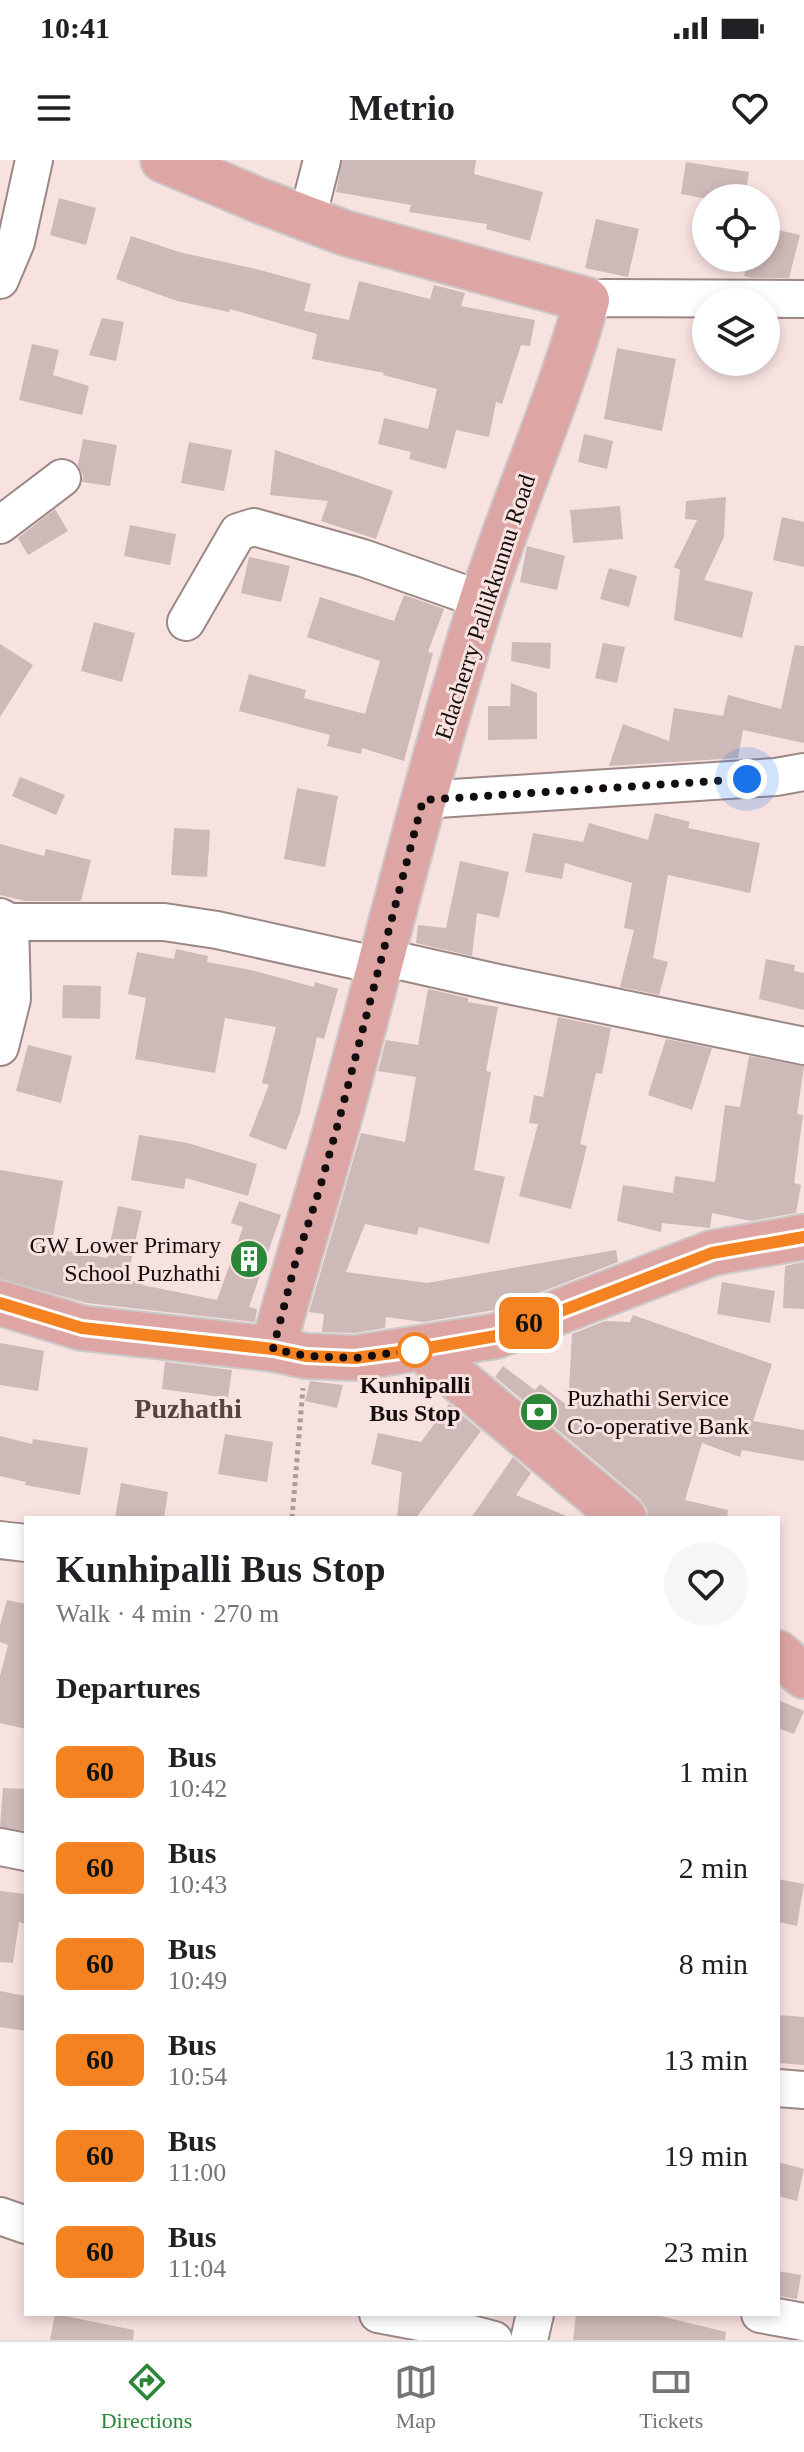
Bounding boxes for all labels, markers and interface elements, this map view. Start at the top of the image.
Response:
text: 10:41 [40,11,110,44]
icon: menu [32,86,76,130]
icon: heart [728,86,772,130]
text: Metrio [349,88,455,128]
map controls [692,184,780,376]
button: locate [692,184,780,272]
button: layers [692,288,780,376]
street label: Edacherry Pallikkunnu Road [430,471,540,743]
your location [727,759,767,799]
place label: GW Lower Primary School Puzhathi [29,1232,221,1286]
building icon: GW Lower Primary School Puzhathi [228,1238,270,1280]
line badge: 60 [493,1297,565,1349]
text: 60 [515,1307,543,1338]
marker: Kunhipalli Bus Stop [398,1333,432,1367]
place label: Kunhipalli Bus Stop [360,1372,471,1426]
place label: Puzhathi Service Co-operative Bank [567,1385,749,1439]
bank icon: Puzhathi Service Co-operative Bank [518,1391,560,1433]
district label: Puzhathi [134,1393,242,1424]
button: heart [664,1542,748,1626]
text: Kunhipalli Bus Stop [56,1548,386,1590]
text: Walk · 4 min · 270 m [56,1599,279,1628]
text: Departures [56,1671,200,1704]
text: Bus [168,1740,216,1773]
text: 1 min [679,1755,748,1788]
text: 60 [86,1756,114,1787]
text: 10:42 [168,1774,227,1803]
text: Bus [168,1836,216,1869]
text: 2 min [679,1851,748,1884]
text: 60 [86,1852,114,1883]
text: 10:43 [168,1870,227,1899]
text: Bus [168,1932,216,1965]
text: 8 min [679,1947,748,1980]
text: 60 [86,1948,114,1979]
text: 10:49 [168,1966,227,1995]
text: Bus [168,2028,216,2061]
text: 13 min [664,2043,748,2076]
text: 60 [86,2044,114,2075]
text: 10:54 [168,2062,227,2091]
text: Bus [168,2124,216,2157]
text: 19 min [664,2139,748,2172]
text: 60 [86,2140,114,2171]
text: 11:00 [168,2158,226,2187]
text: Bus [168,2220,216,2253]
text: 23 min [664,2235,748,2268]
text: 60 [86,2236,114,2267]
text: 11:04 [168,2254,226,2283]
tab: Directions [101,2360,192,2434]
tab: Map [394,2360,438,2434]
tab: Tickets [639,2360,703,2434]

